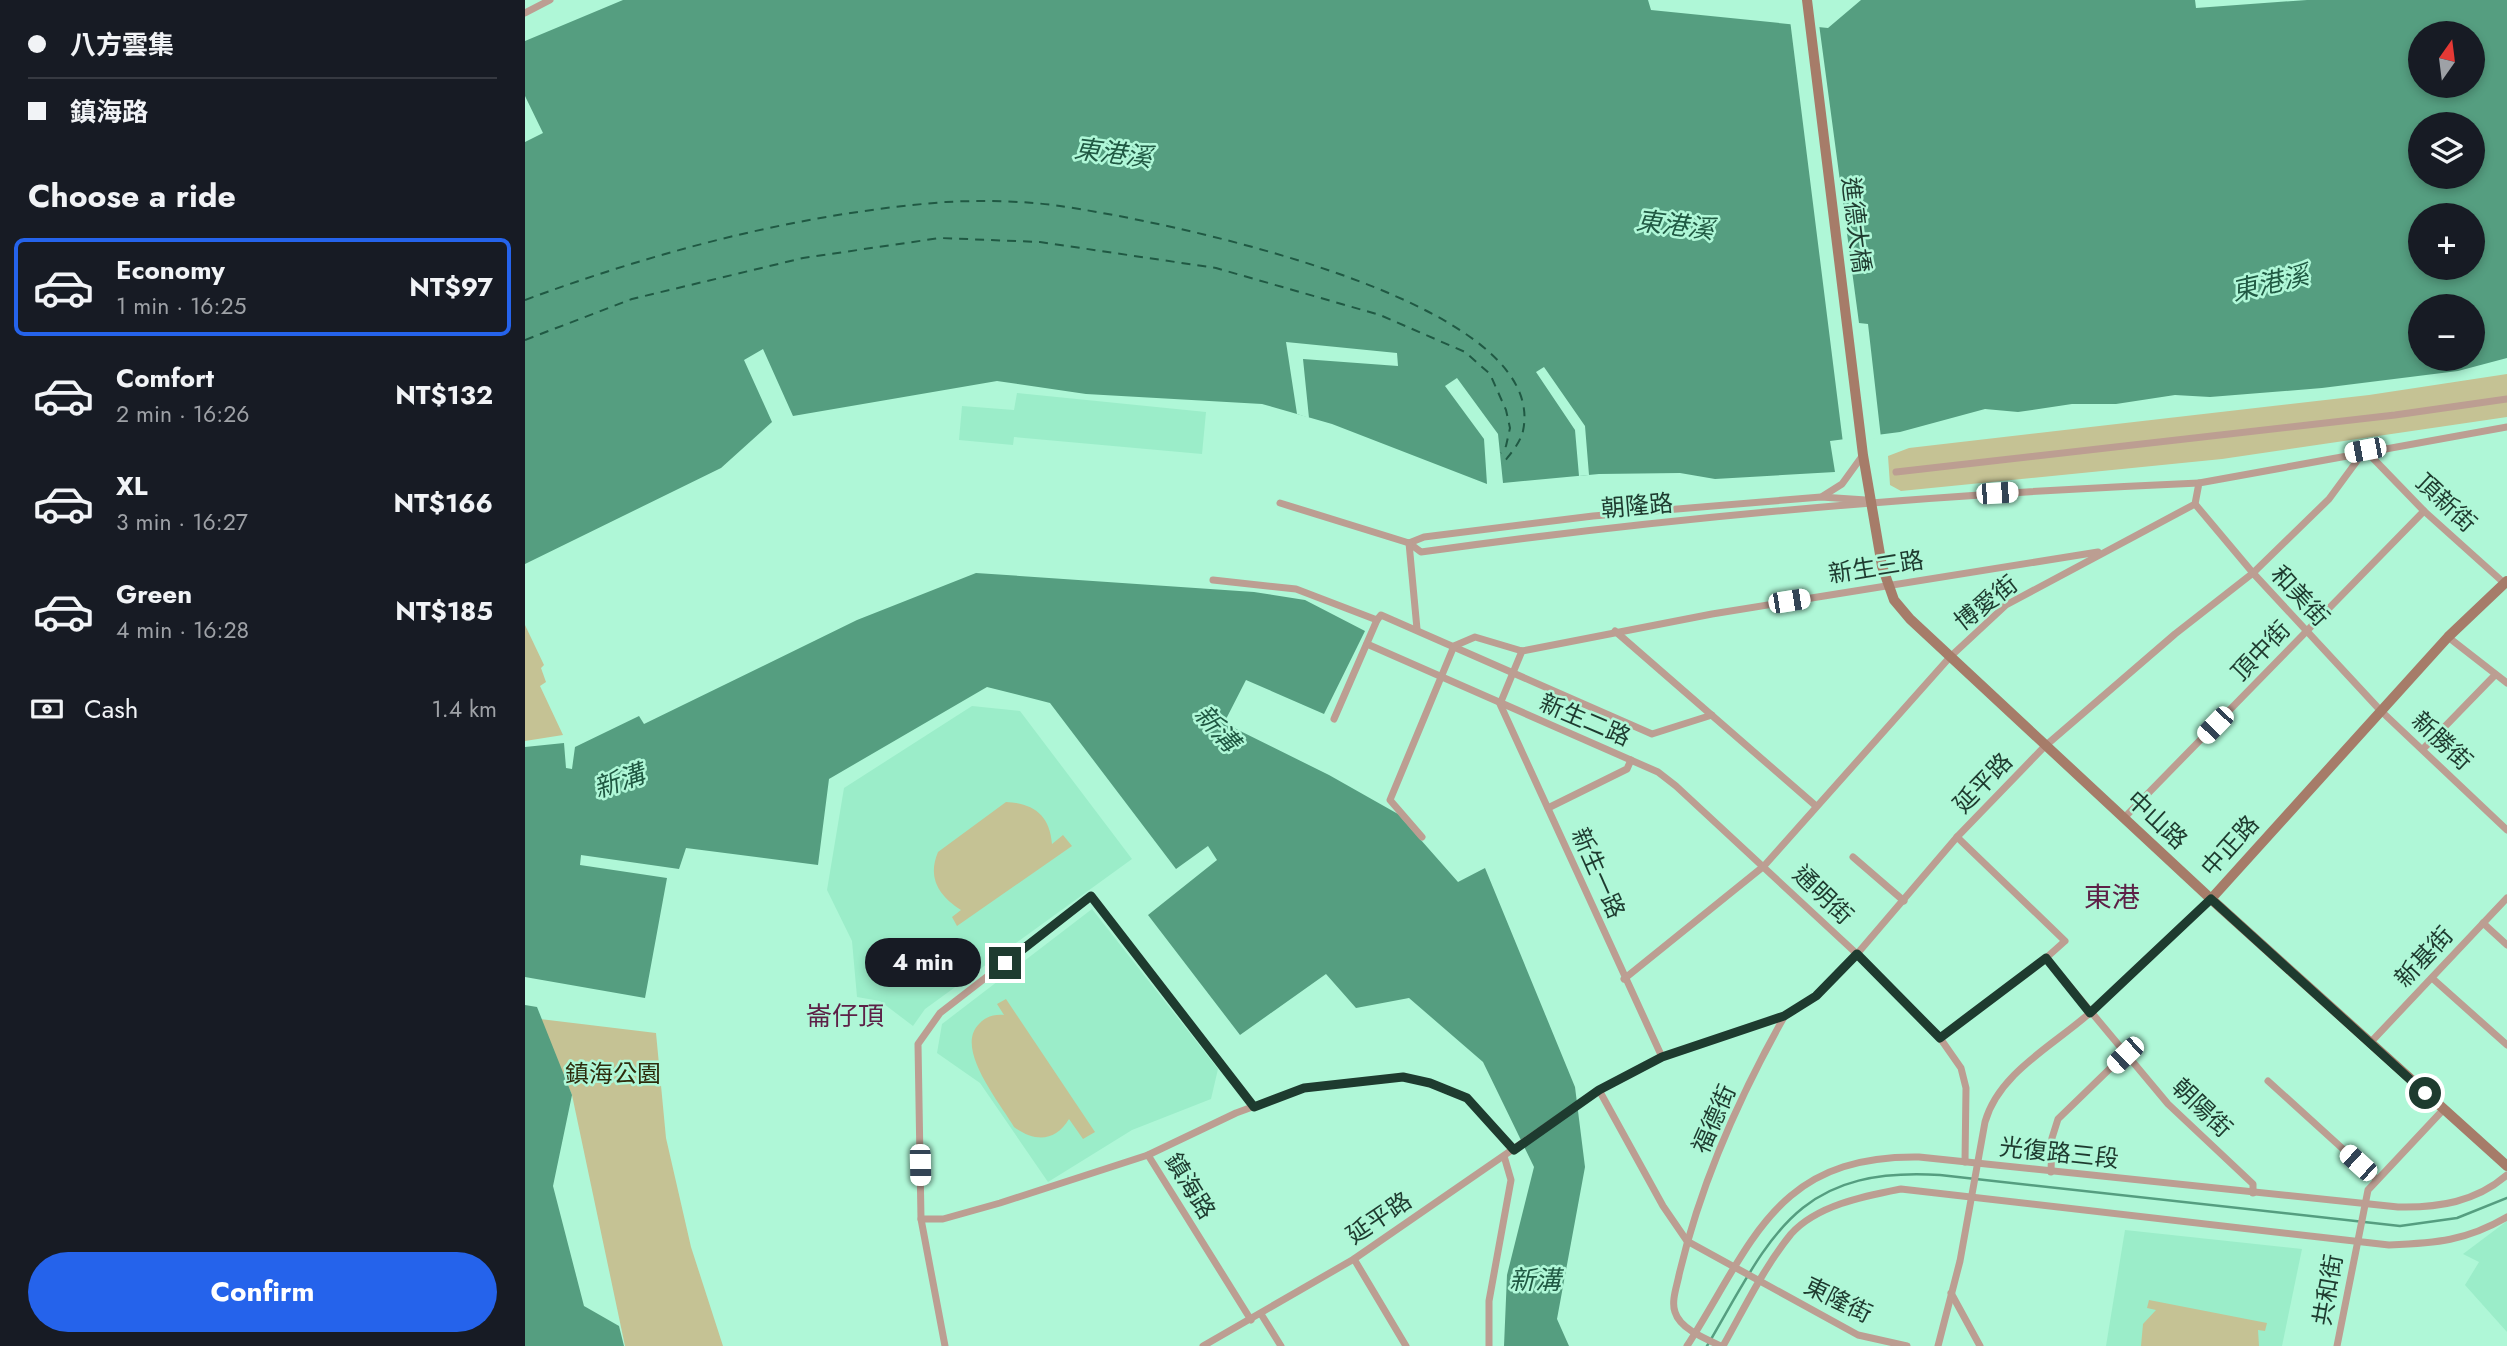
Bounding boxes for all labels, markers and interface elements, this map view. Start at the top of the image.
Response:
north arrow [2408,21,2485,98]
map controls [2408,21,2485,371]
text: 八方雲集 [70,26,174,64]
text: 鎮海路 [70,93,148,131]
button: layers [2408,112,2485,189]
water label: 東港溪 [1072,129,1158,177]
text: Choose a ride [28,173,236,219]
street label: 進德大橋 [1833,175,1880,275]
water label: 東港溪 [1634,201,1720,249]
button: + [2408,203,2485,280]
text: Economy [116,251,225,289]
water label: 東港溪 [2228,255,2316,310]
icon: car [32,256,95,319]
text: NT$97 [409,268,493,306]
text: 1 min · 16:25 [116,289,247,323]
button: − [2408,294,2485,371]
text: Comfort [116,359,214,397]
icon: car [32,364,95,427]
text: NT$132 [395,376,493,414]
text: 2 min · 16:26 [116,397,250,431]
car [2343,436,2388,464]
street label: 頂新街 [2408,465,2485,540]
text: XL [116,467,148,505]
icon: car [32,472,95,535]
car [1976,481,2019,505]
text: NT$166 [394,484,493,522]
street label: 朝隆路 [1600,485,1674,526]
text: 3 min · 16:27 [116,505,248,539]
street label: 新生三路 [1826,542,1926,591]
street label: 和美街 [2263,557,2338,634]
street label: 博愛街 [1947,567,2025,639]
text: Green [116,575,192,613]
icon: car [32,580,95,643]
car [1767,587,1812,615]
text: NT$185 [395,592,493,630]
text: 4 min · 16:28 [116,613,249,647]
street label: 頂中街 [2223,613,2298,689]
street label: 新生二路 [1534,685,1636,754]
icon: cash [28,690,66,728]
text: Cash [84,690,138,728]
text: 1.4 km [431,692,497,726]
water label: 新溝 [1185,696,1251,763]
car [2193,703,2238,747]
street label: 新勝街 [2404,703,2481,778]
street label: 延平路 [1945,745,2020,821]
water label: 新溝 [588,753,654,807]
street label: 中山路 [2119,782,2196,857]
street label: 中正路 [2193,807,2267,884]
street label: 新生一路 [1563,822,1634,924]
street label: 通明街 [1785,857,1861,932]
district label: 東港 [2084,877,2140,918]
street label: 新基街 [2386,918,2461,995]
callout: 4 min [865,939,981,988]
text: 4 min [892,945,954,979]
route end [989,947,1021,979]
district label: 崙仔頂 [806,997,884,1035]
car [2103,1033,2148,1077]
park label: 鎮海公園 [565,1056,661,1091]
street label: 朝陽街 [2164,1070,2240,1145]
route start [2409,1077,2441,1109]
street label: 福德街 [1683,1079,1744,1159]
street label: 光復路三段 [1998,1129,2121,1176]
car [2336,1141,2381,1185]
car [910,1144,931,1186]
street label: 鎮海路 [1157,1146,1224,1226]
street label: 延平路 [1339,1183,1418,1252]
street label: 共和街 [2304,1251,2351,1328]
button: Confirm [28,1252,497,1332]
water label: 新溝 [1509,1261,1565,1299]
street label: 東隆街 [1798,1268,1878,1331]

